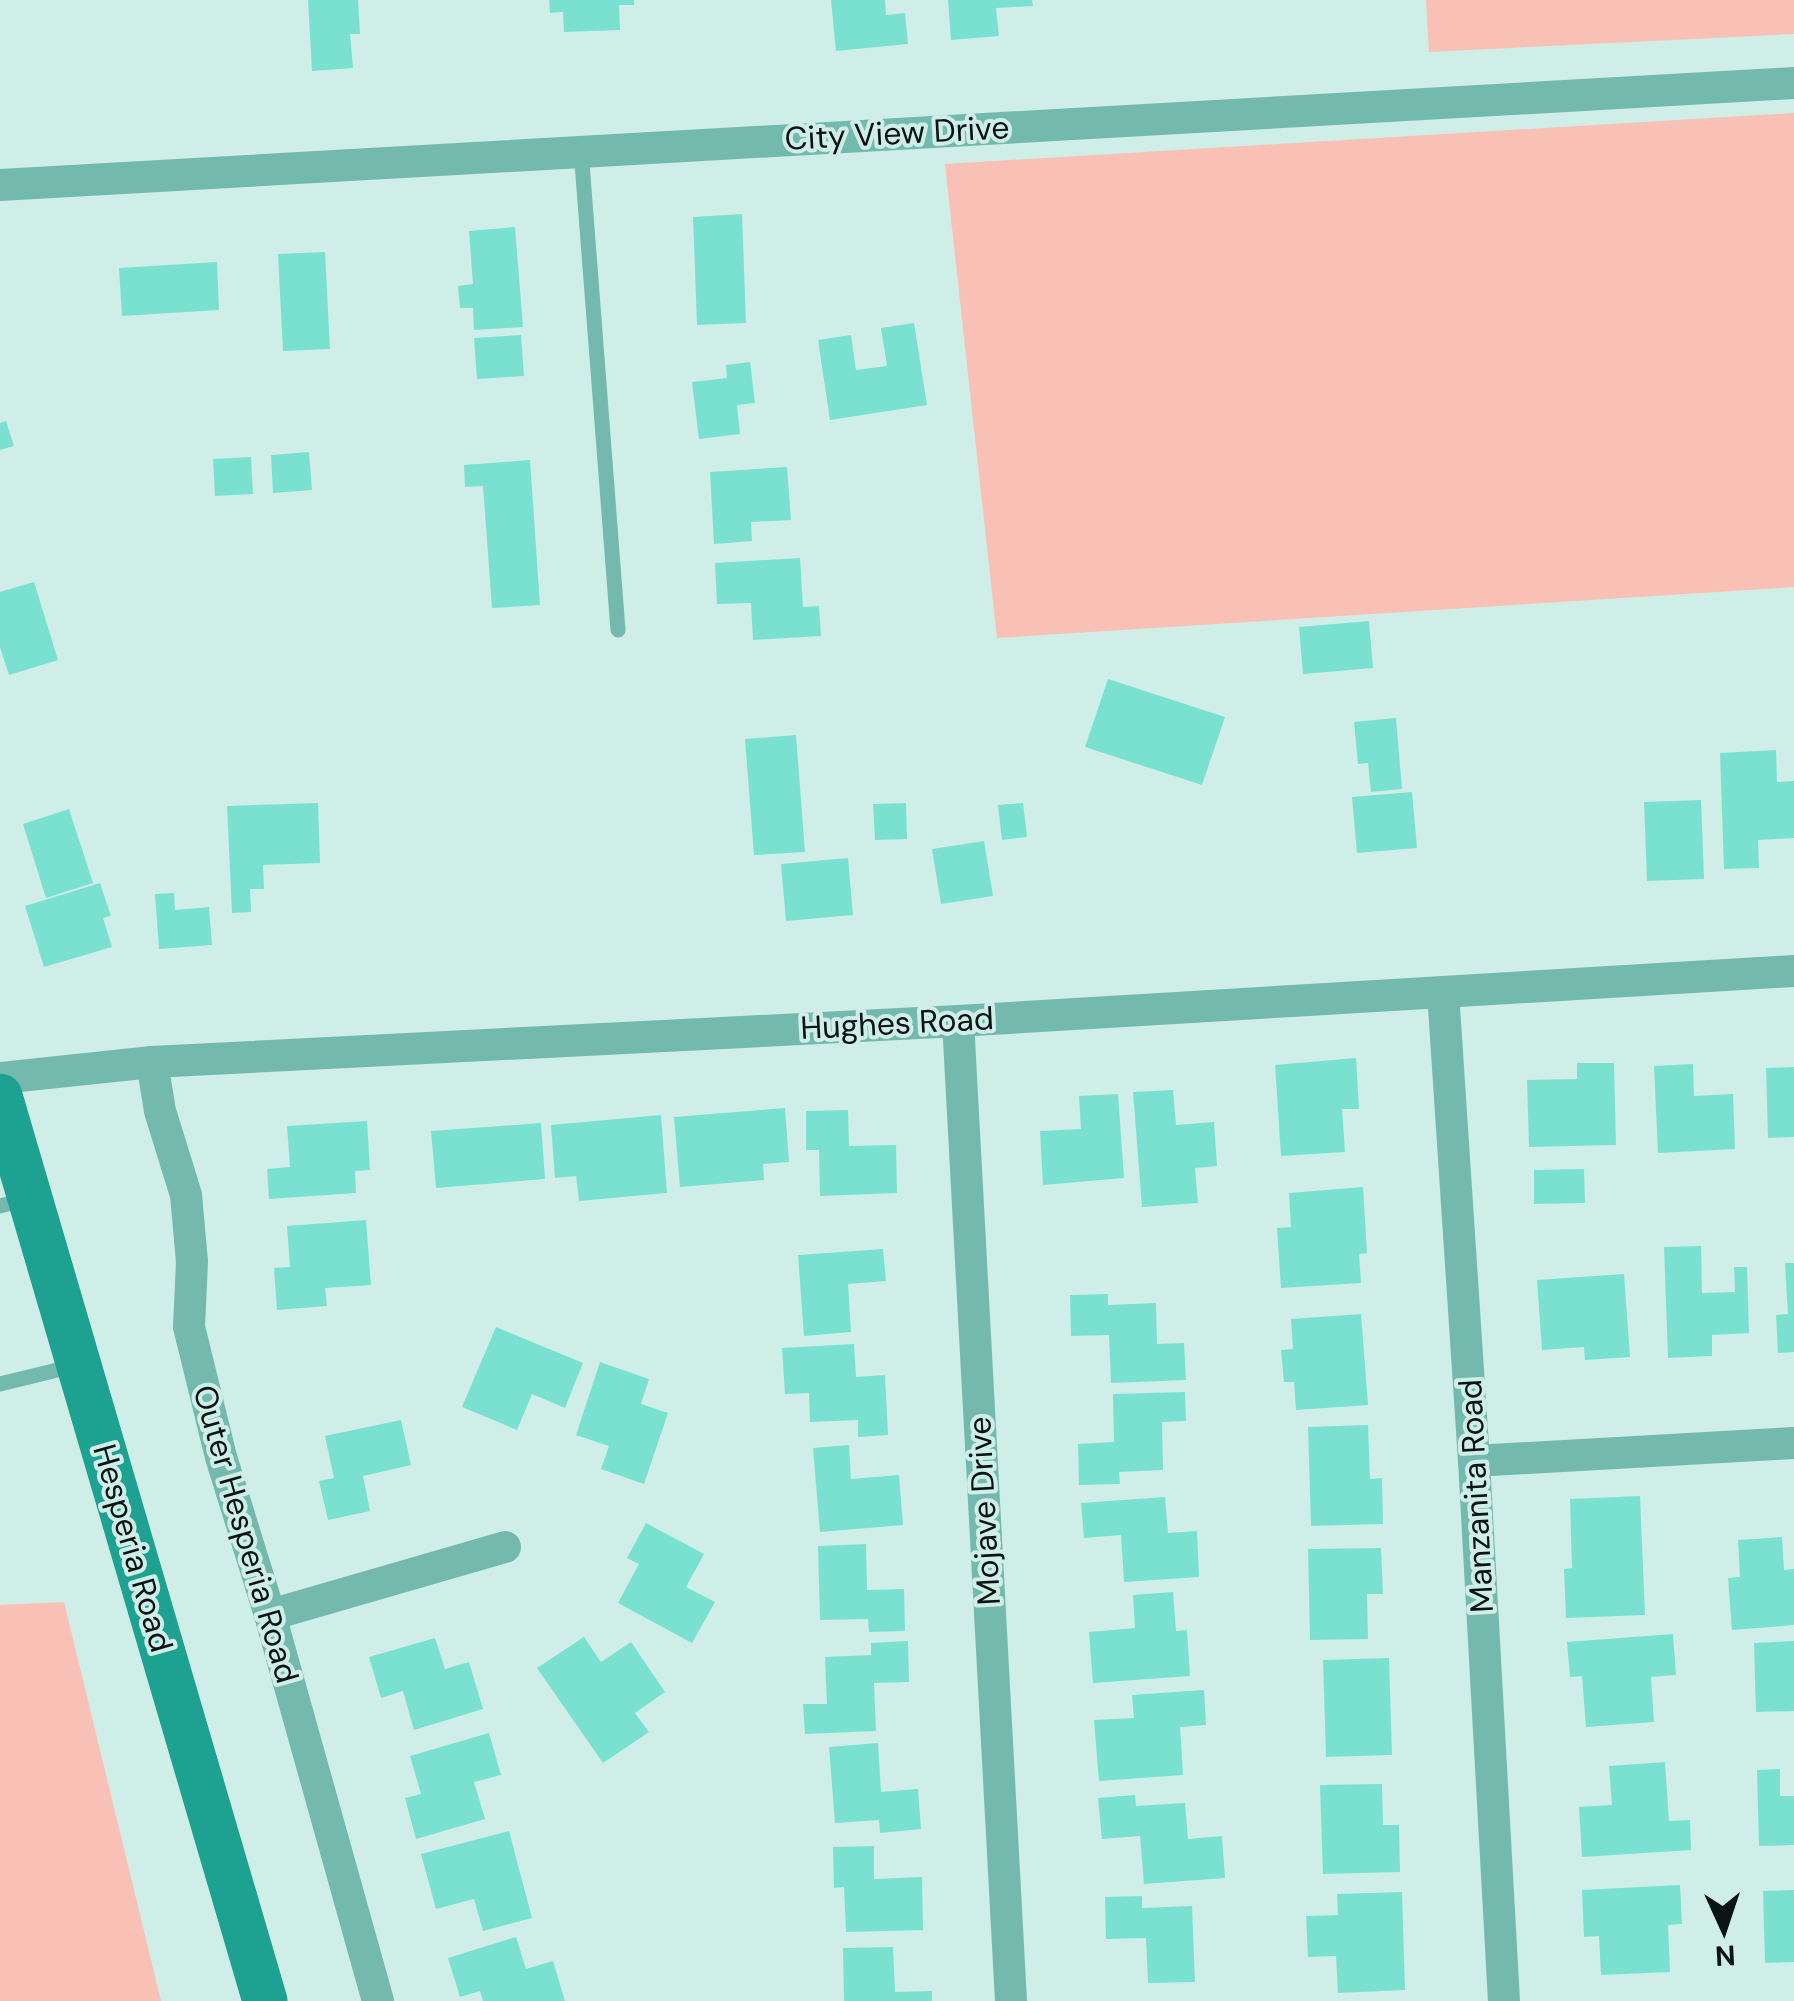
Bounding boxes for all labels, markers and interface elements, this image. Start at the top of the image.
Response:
street label: City View Drive [784,106,1010,160]
street label: Hughes Road [799,997,995,1049]
street label: Manzanita Road [1449,1378,1503,1614]
street label: Outer Hesperia Road [183,1380,309,1688]
street label: Mojave Drive [958,1416,1010,1606]
street label: Hesperia Road [83,1439,183,1657]
north arrow [1674,1881,1774,1981]
text: N [1714,1936,1736,1974]

